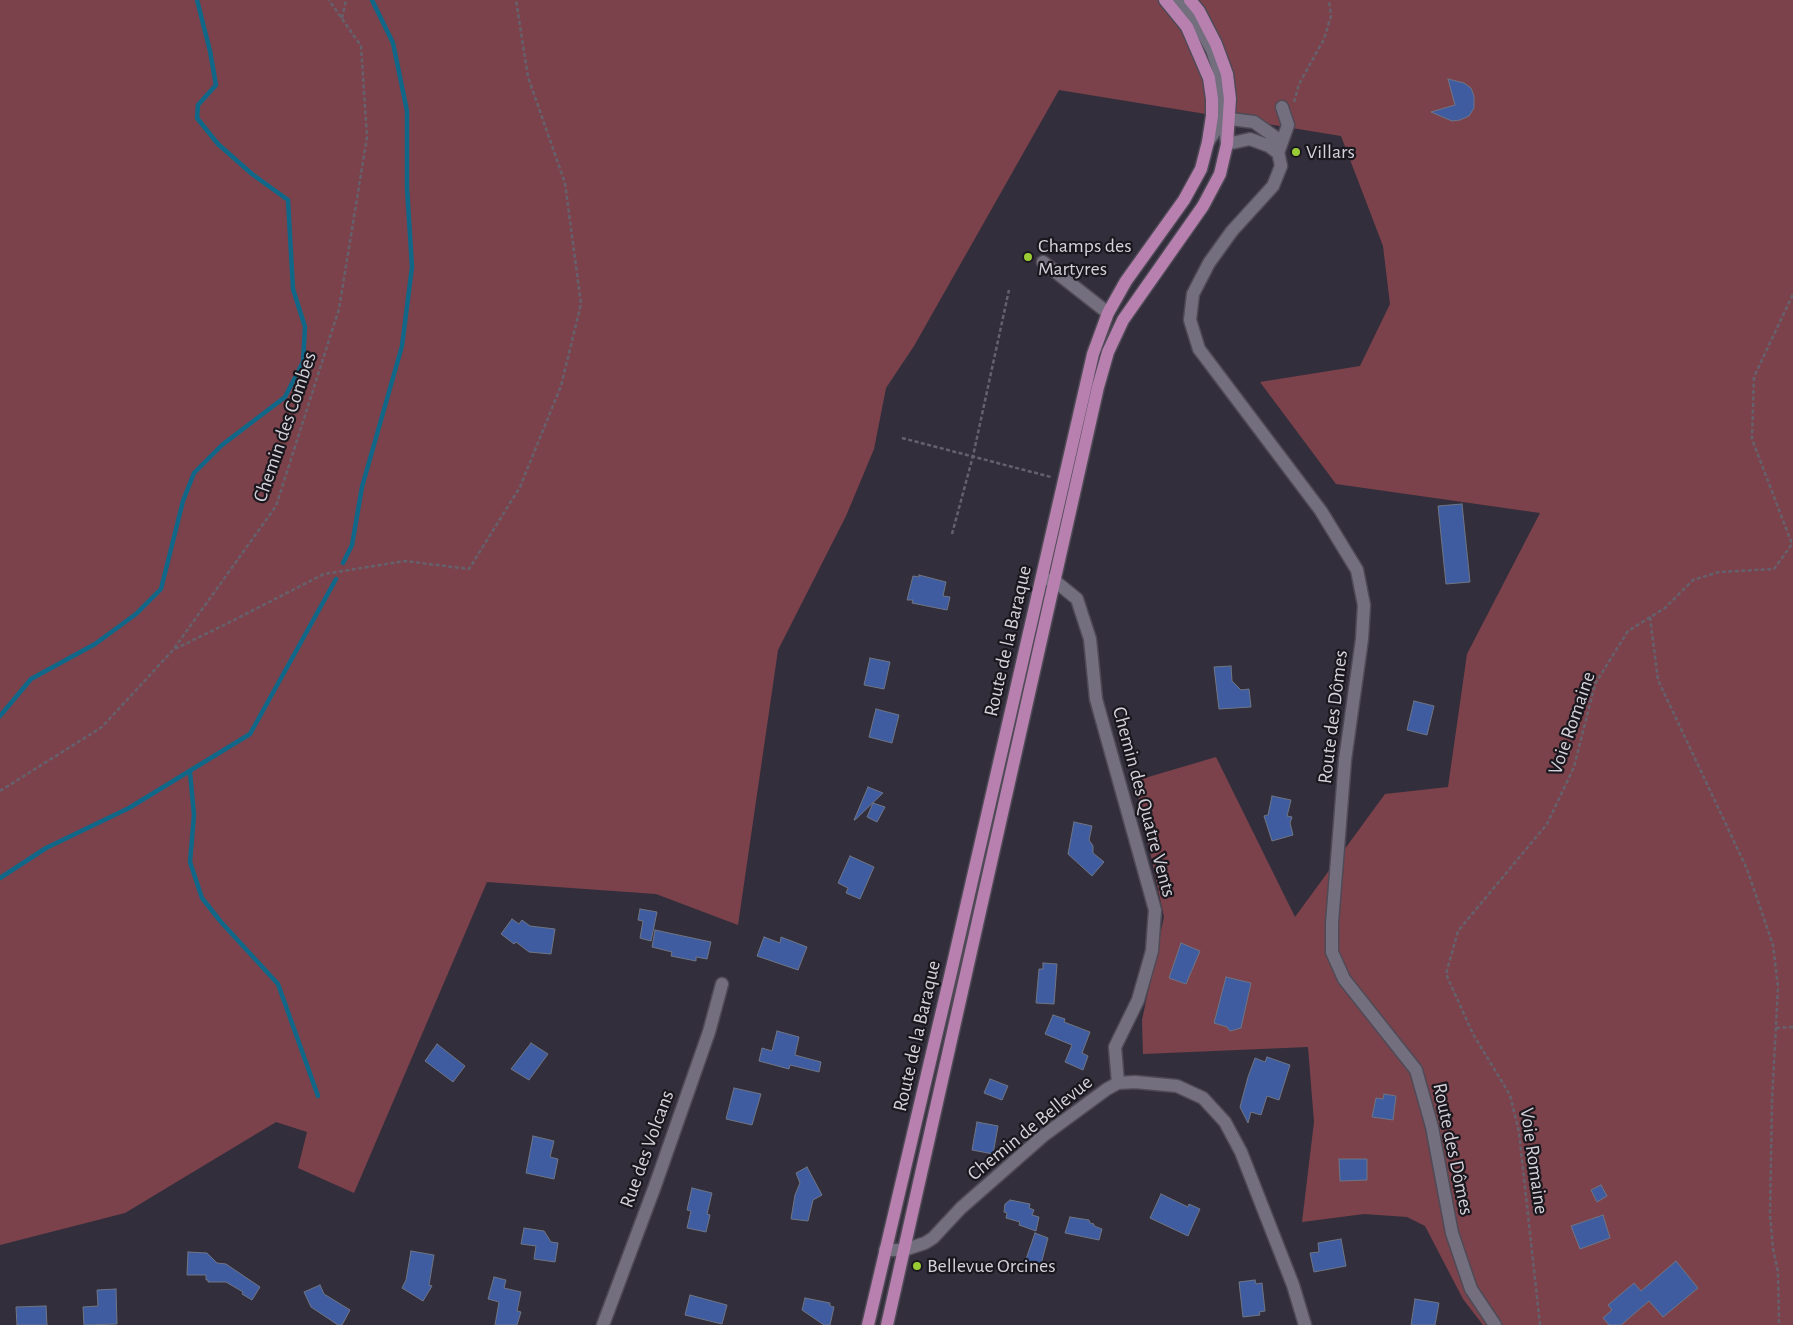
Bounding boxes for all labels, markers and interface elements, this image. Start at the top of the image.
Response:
place label: Villars [1306,140,1355,164]
marker: Villars [1290,146,1302,158]
place label: Champs des Martyres [1038,234,1132,281]
marker: Champs des Martyres [1022,251,1034,263]
street label: Chemin des Combes [248,349,322,505]
street label: Route de la Baraque [979,563,1037,719]
street label: Route des Dômes [1313,649,1353,785]
street label: Voie Romaine [1543,668,1601,778]
street label: Chemin des Quatre Vents [1107,704,1181,900]
street label: Route de la Baraque [888,958,946,1114]
street label: Chemin de Bellevue [963,1070,1097,1186]
street label: Route des Dômes [1427,1081,1479,1217]
street label: Rue des Volcans [615,1087,679,1211]
street label: Voie Romaine [1515,1106,1553,1216]
place label: Bellevue Orcines [927,1254,1056,1278]
marker: Bellevue Orcines [911,1260,923,1272]

